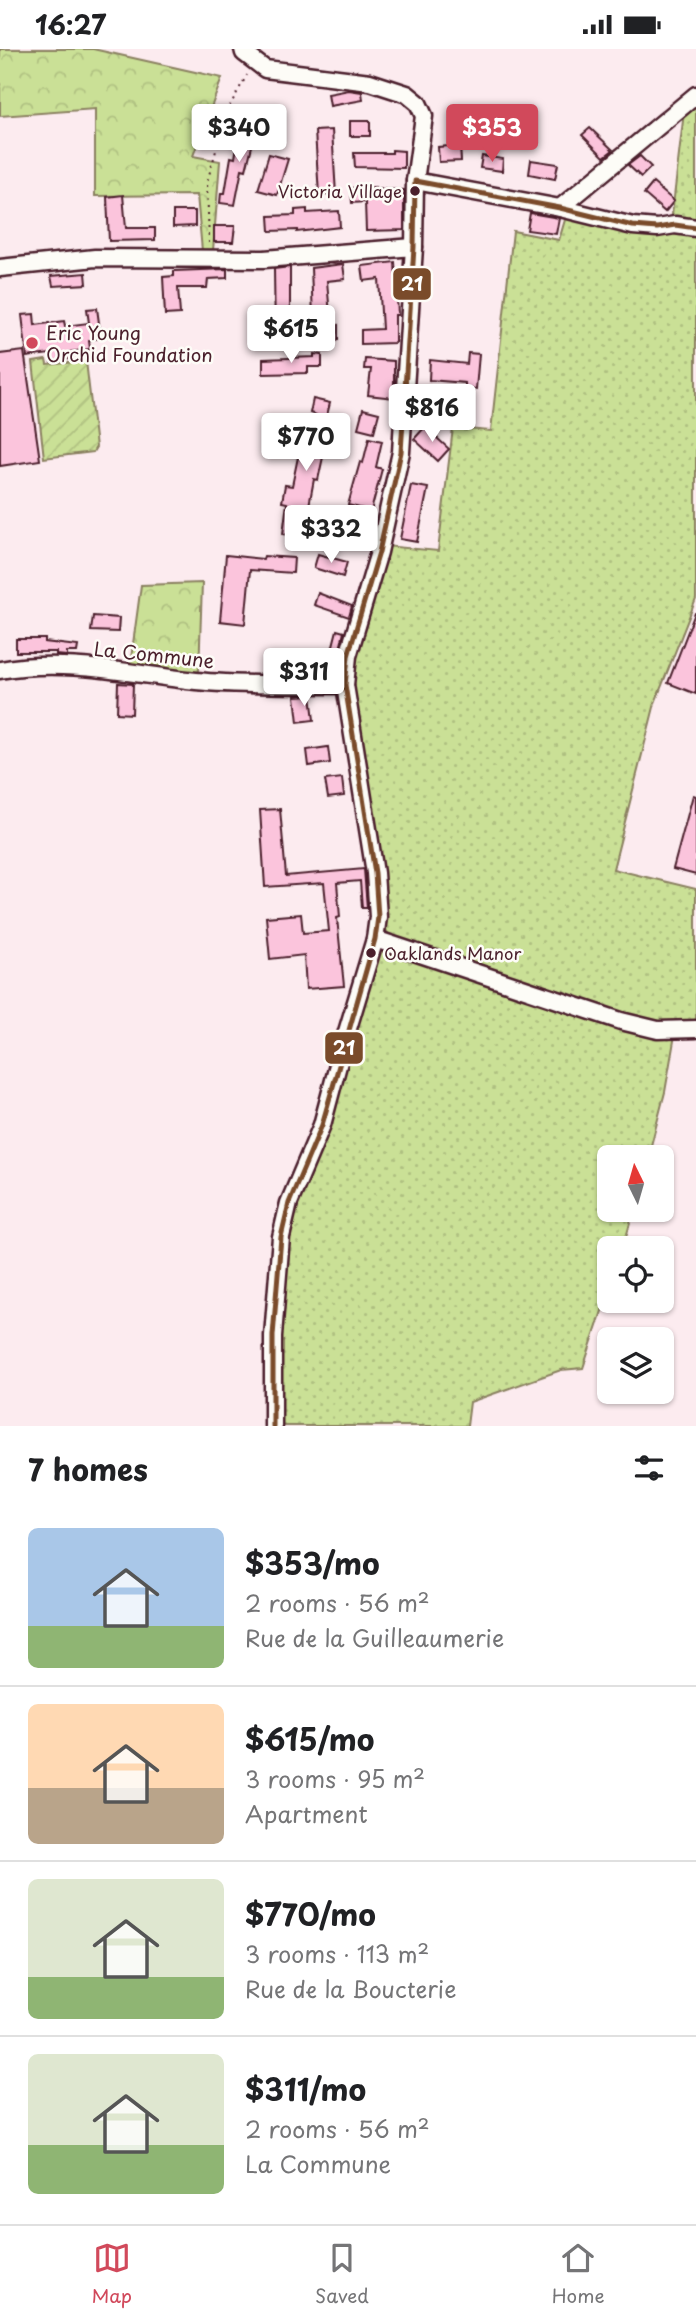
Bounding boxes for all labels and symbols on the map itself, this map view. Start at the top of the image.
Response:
pin: $340 [198,104,280,164]
pin: $353 [451,104,533,164]
place label: Victoria Village [278,178,402,204]
marker: Victoria Village [408,184,422,198]
line badge: 21 [392,267,432,301]
text: 21 [401,269,423,297]
pin: $615 [250,305,332,365]
place label: Eric Young Orchid Foundation [46,318,213,368]
marker: Eric Young Orchid Foundation [24,335,40,351]
pin: $816 [391,385,473,444]
pin: $770 [265,413,347,473]
pin: $332 [290,505,372,565]
street label: La Commune [93,634,215,674]
pin: $311 [263,649,345,708]
place label: Oaklands Manor [384,940,521,966]
marker: Oaklands Manor [364,946,378,960]
line badge: 21 [324,1031,364,1065]
text: 21 [333,1033,355,1061]
north arrow [597,1145,674,1221]

